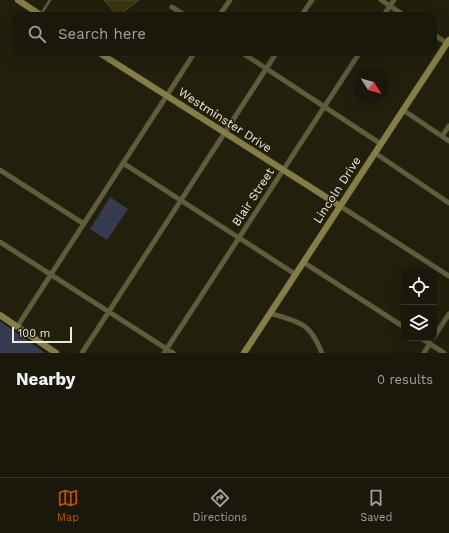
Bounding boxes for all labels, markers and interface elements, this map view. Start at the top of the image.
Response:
search box [12,12,437,56]
icon: search [26,23,48,45]
text: Search here [58,25,146,43]
north arrow [353,68,389,104]
street label: Westminster Drive [176,85,274,155]
street label: Lincoln Drive [310,154,364,226]
street label: Blair Street [229,165,277,229]
map controls [401,269,437,341]
button: locate [401,269,437,305]
button: layers [401,305,437,341]
scale bar [12,325,72,344]
text: 100 m [18,327,50,340]
text: Nearby [16,369,75,389]
text: 0 results [377,372,433,387]
tab: Map [57,487,79,524]
tab: Directions [193,487,247,524]
tab: Saved [360,487,392,524]

